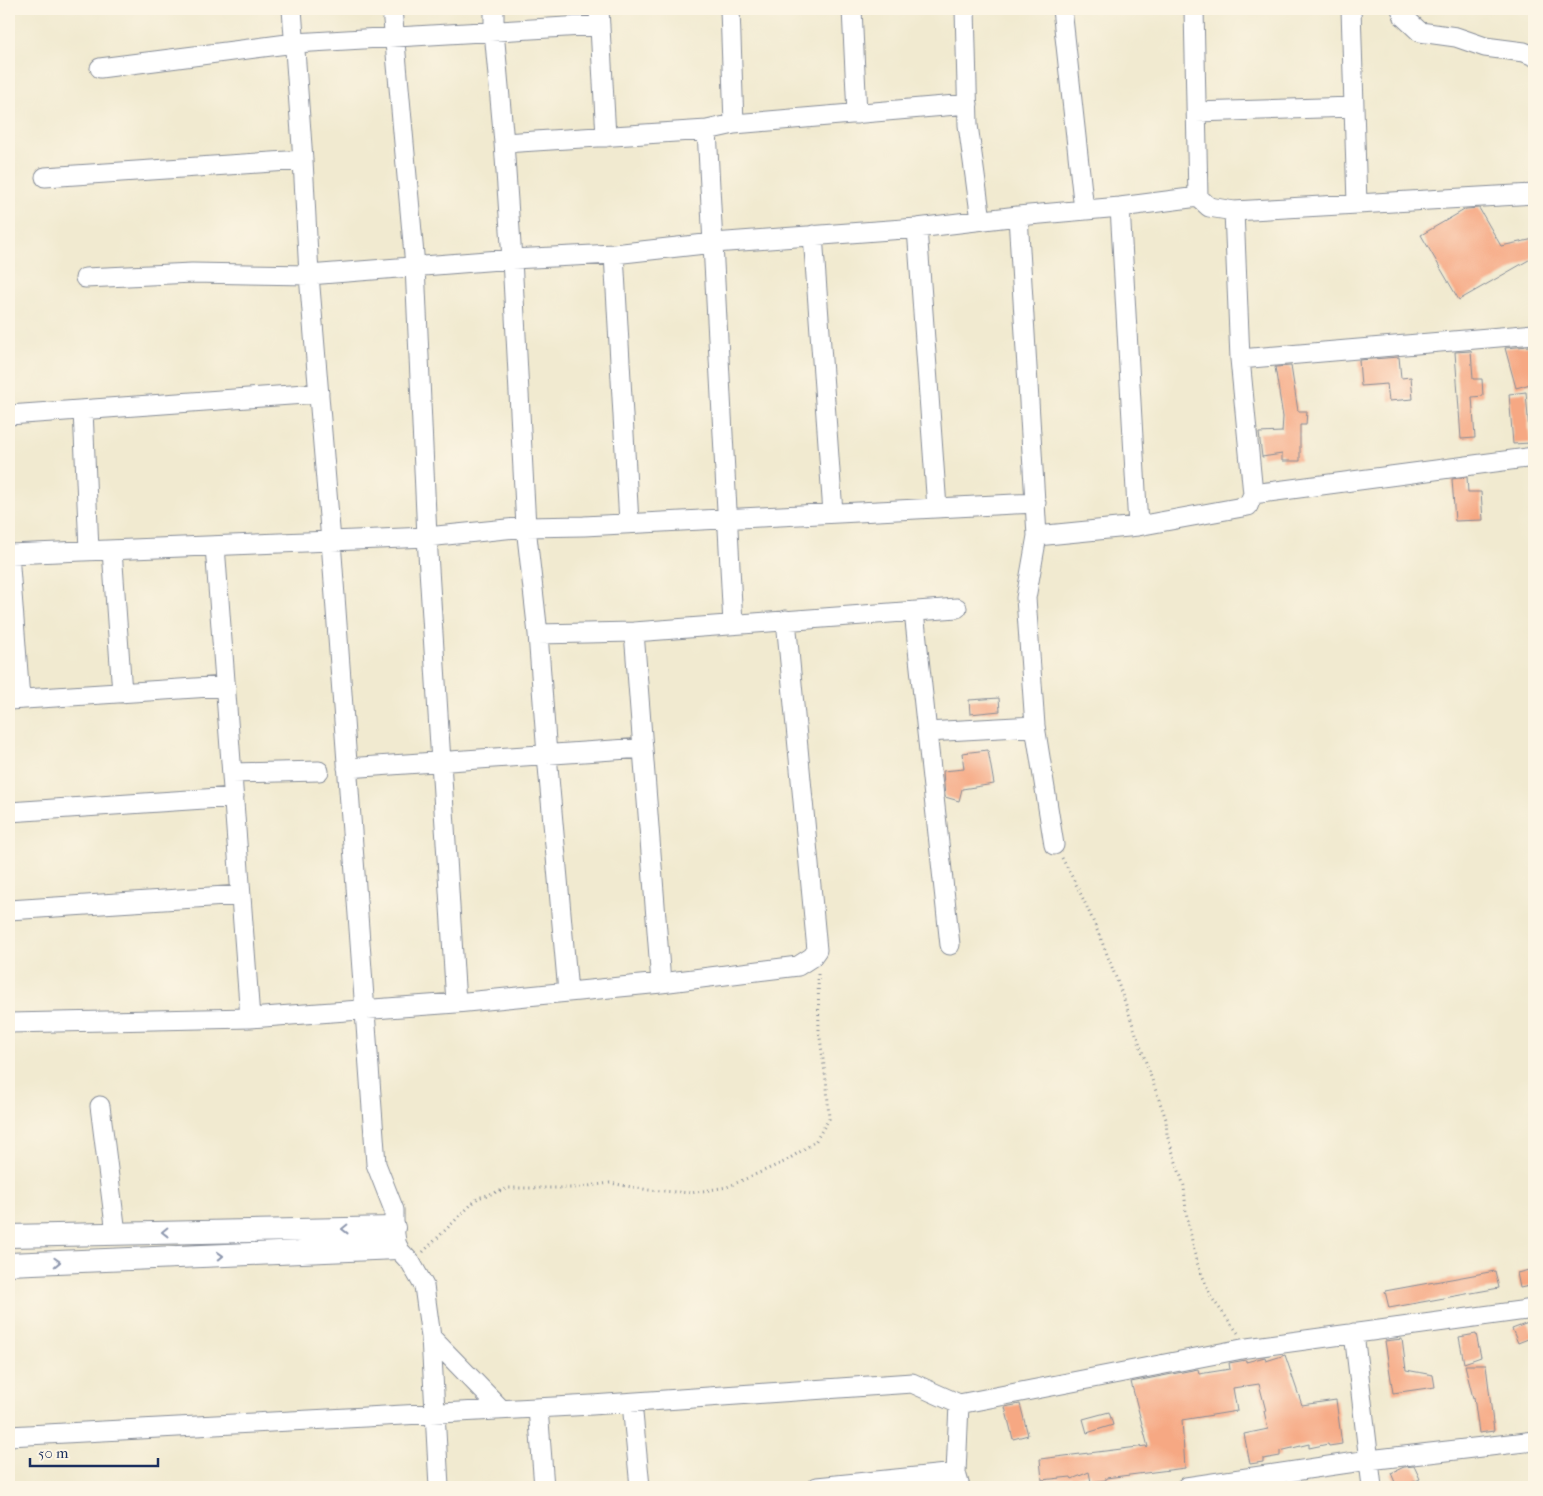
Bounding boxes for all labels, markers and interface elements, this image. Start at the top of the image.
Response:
one-way arrow [341,1223,349,1234]
one-way arrow [161,1227,169,1238]
one-way arrow [216,1250,224,1261]
one-way arrow [54,1257,62,1268]
scale bar [30,1436,158,1468]
text: 50 m [38,1444,69,1462]

